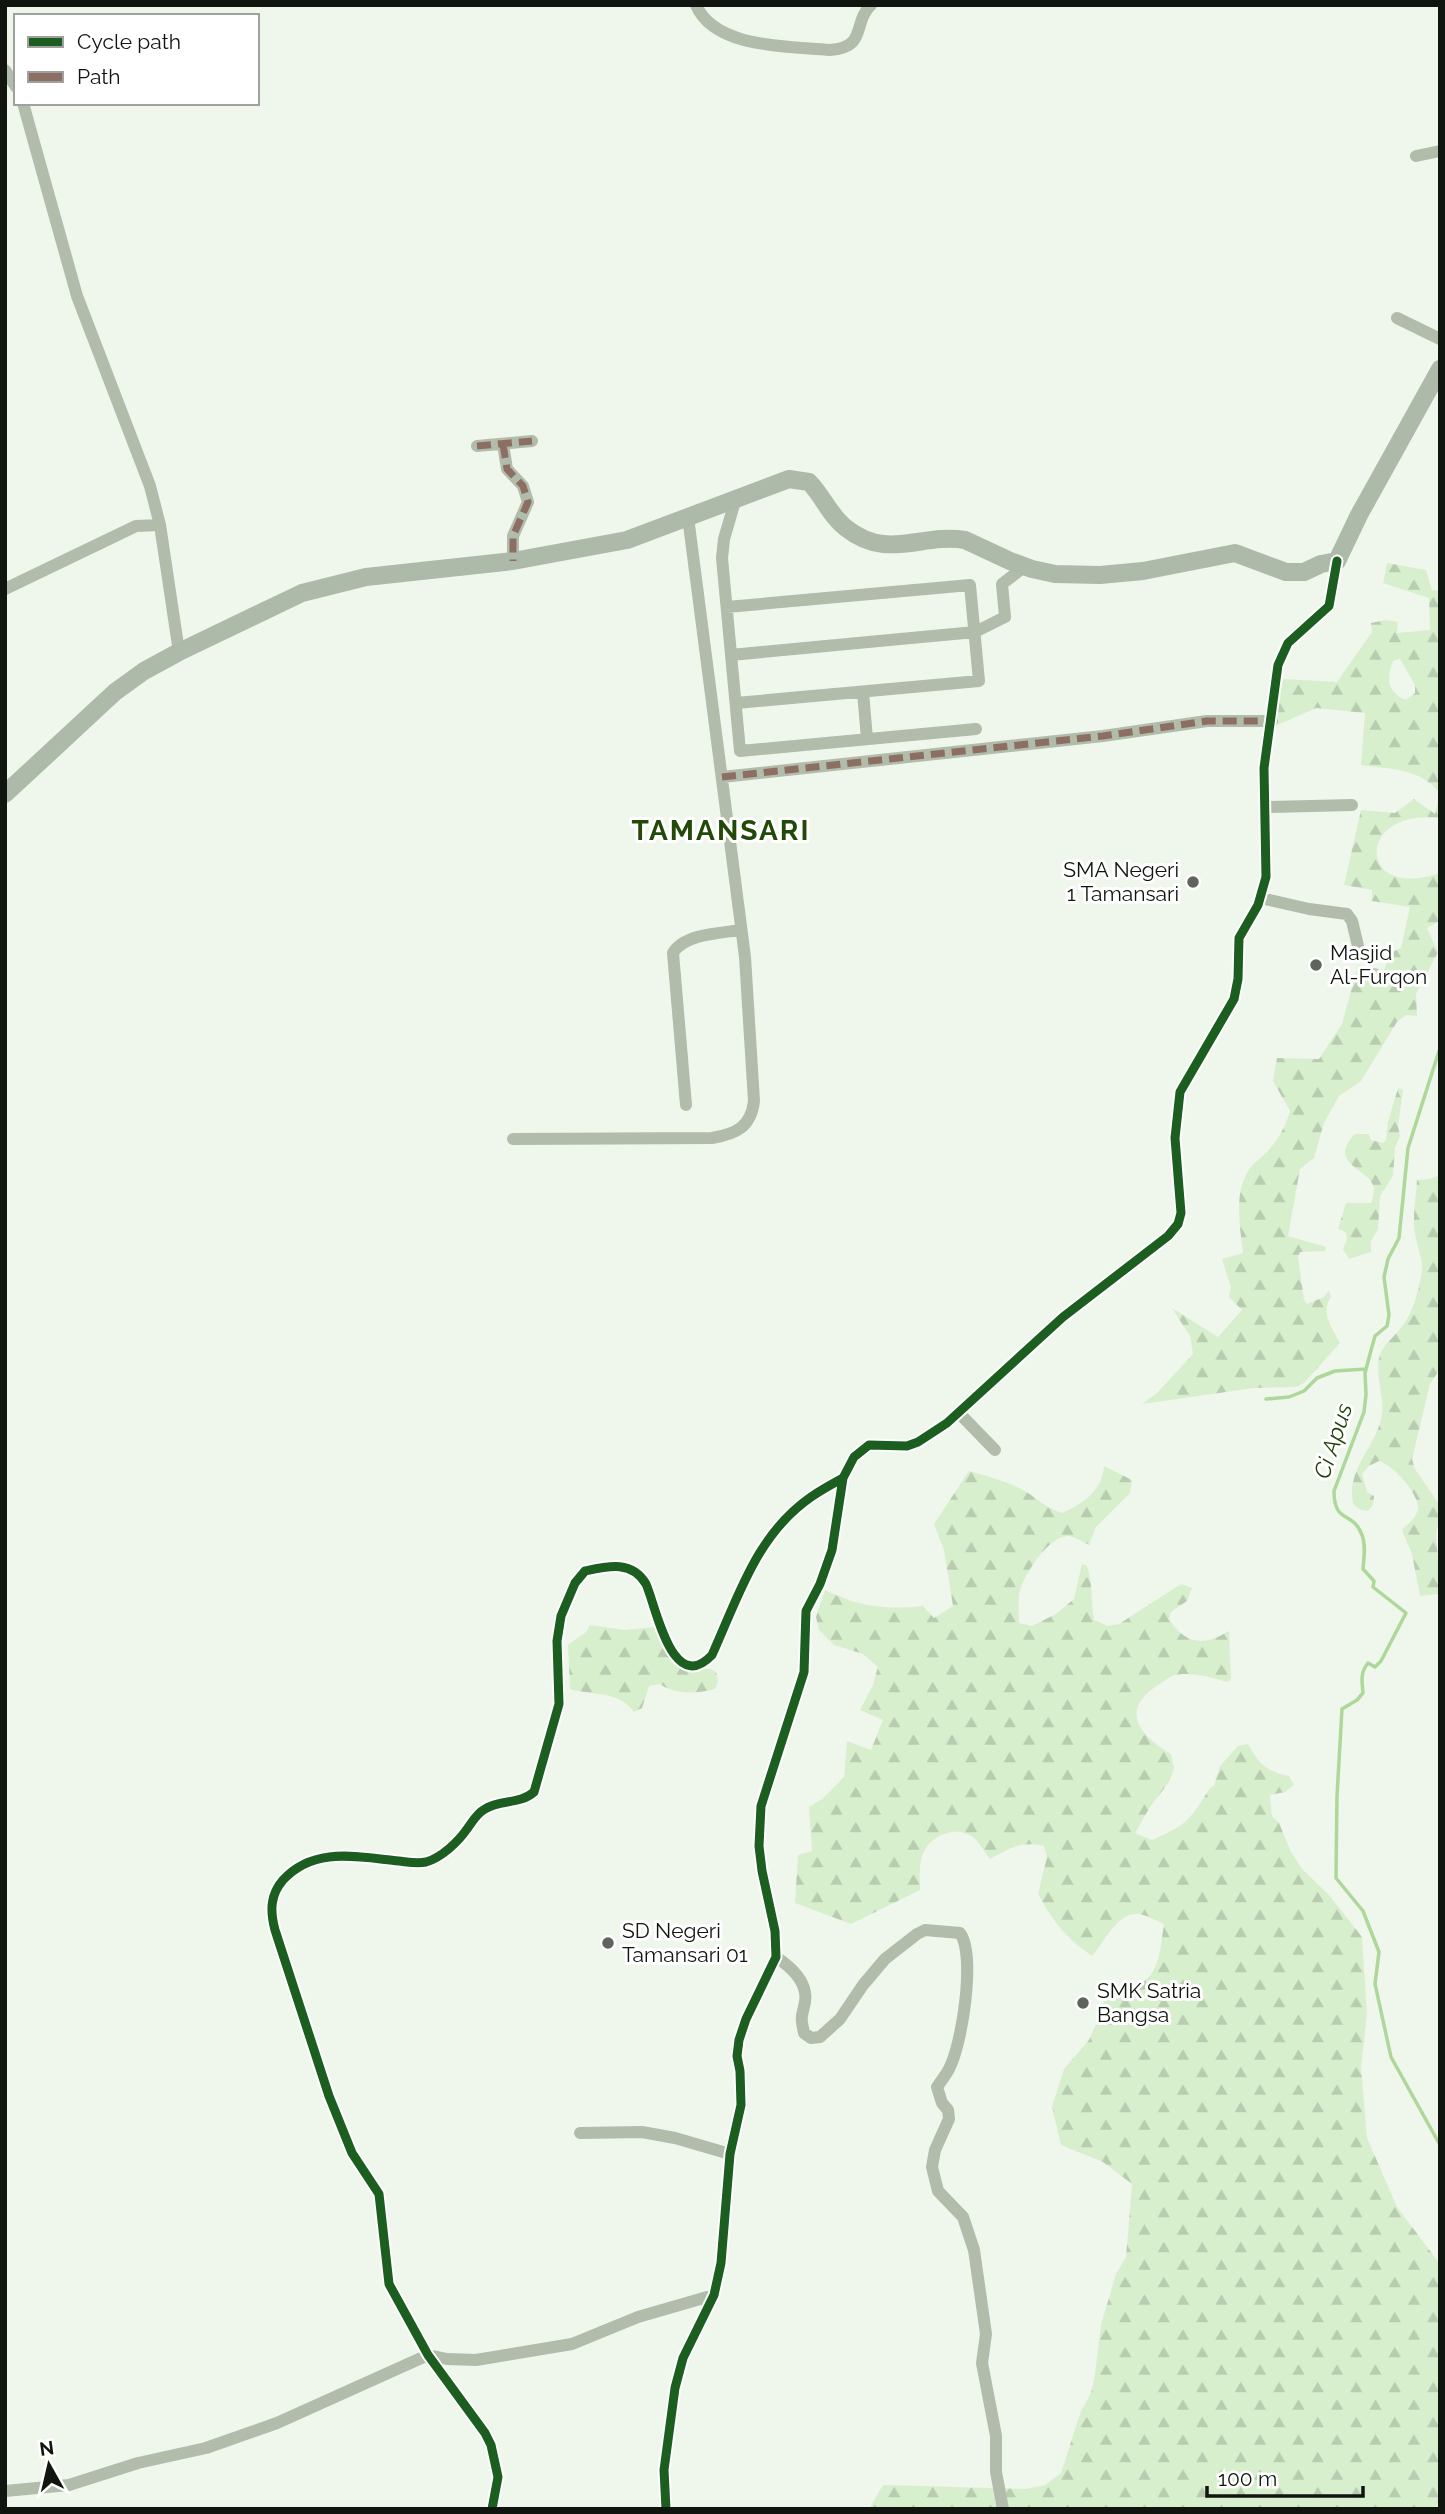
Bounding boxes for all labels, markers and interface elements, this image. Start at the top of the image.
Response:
legend [14,14,259,105]
text: Cycle path [77,29,181,54]
text: Path [77,64,121,89]
district label: TAMANSARI [632,814,810,847]
place label: SMA Negeri 1 Tamansari [1063,857,1179,906]
marker: SMA Negeri 1 Tamansari [1185,874,1201,890]
place label: Masjid Al-Furqon [1330,940,1427,989]
marker: Masjid Al-Furqon [1308,957,1324,973]
water label: Ci Apus [1308,1400,1357,1482]
place label: SD Negeri Tamansari 01 [622,1918,748,1967]
marker: SD Negeri Tamansari 01 [600,1935,616,1951]
place label: SMK Satria Bangsa [1097,1978,1201,2027]
marker: SMK Satria Bangsa [1075,1995,1091,2011]
north arrow [14,2430,84,2500]
text: N [38,2436,55,2460]
scale bar [1207,2454,1363,2498]
text: 100 m [1218,2466,1277,2491]

